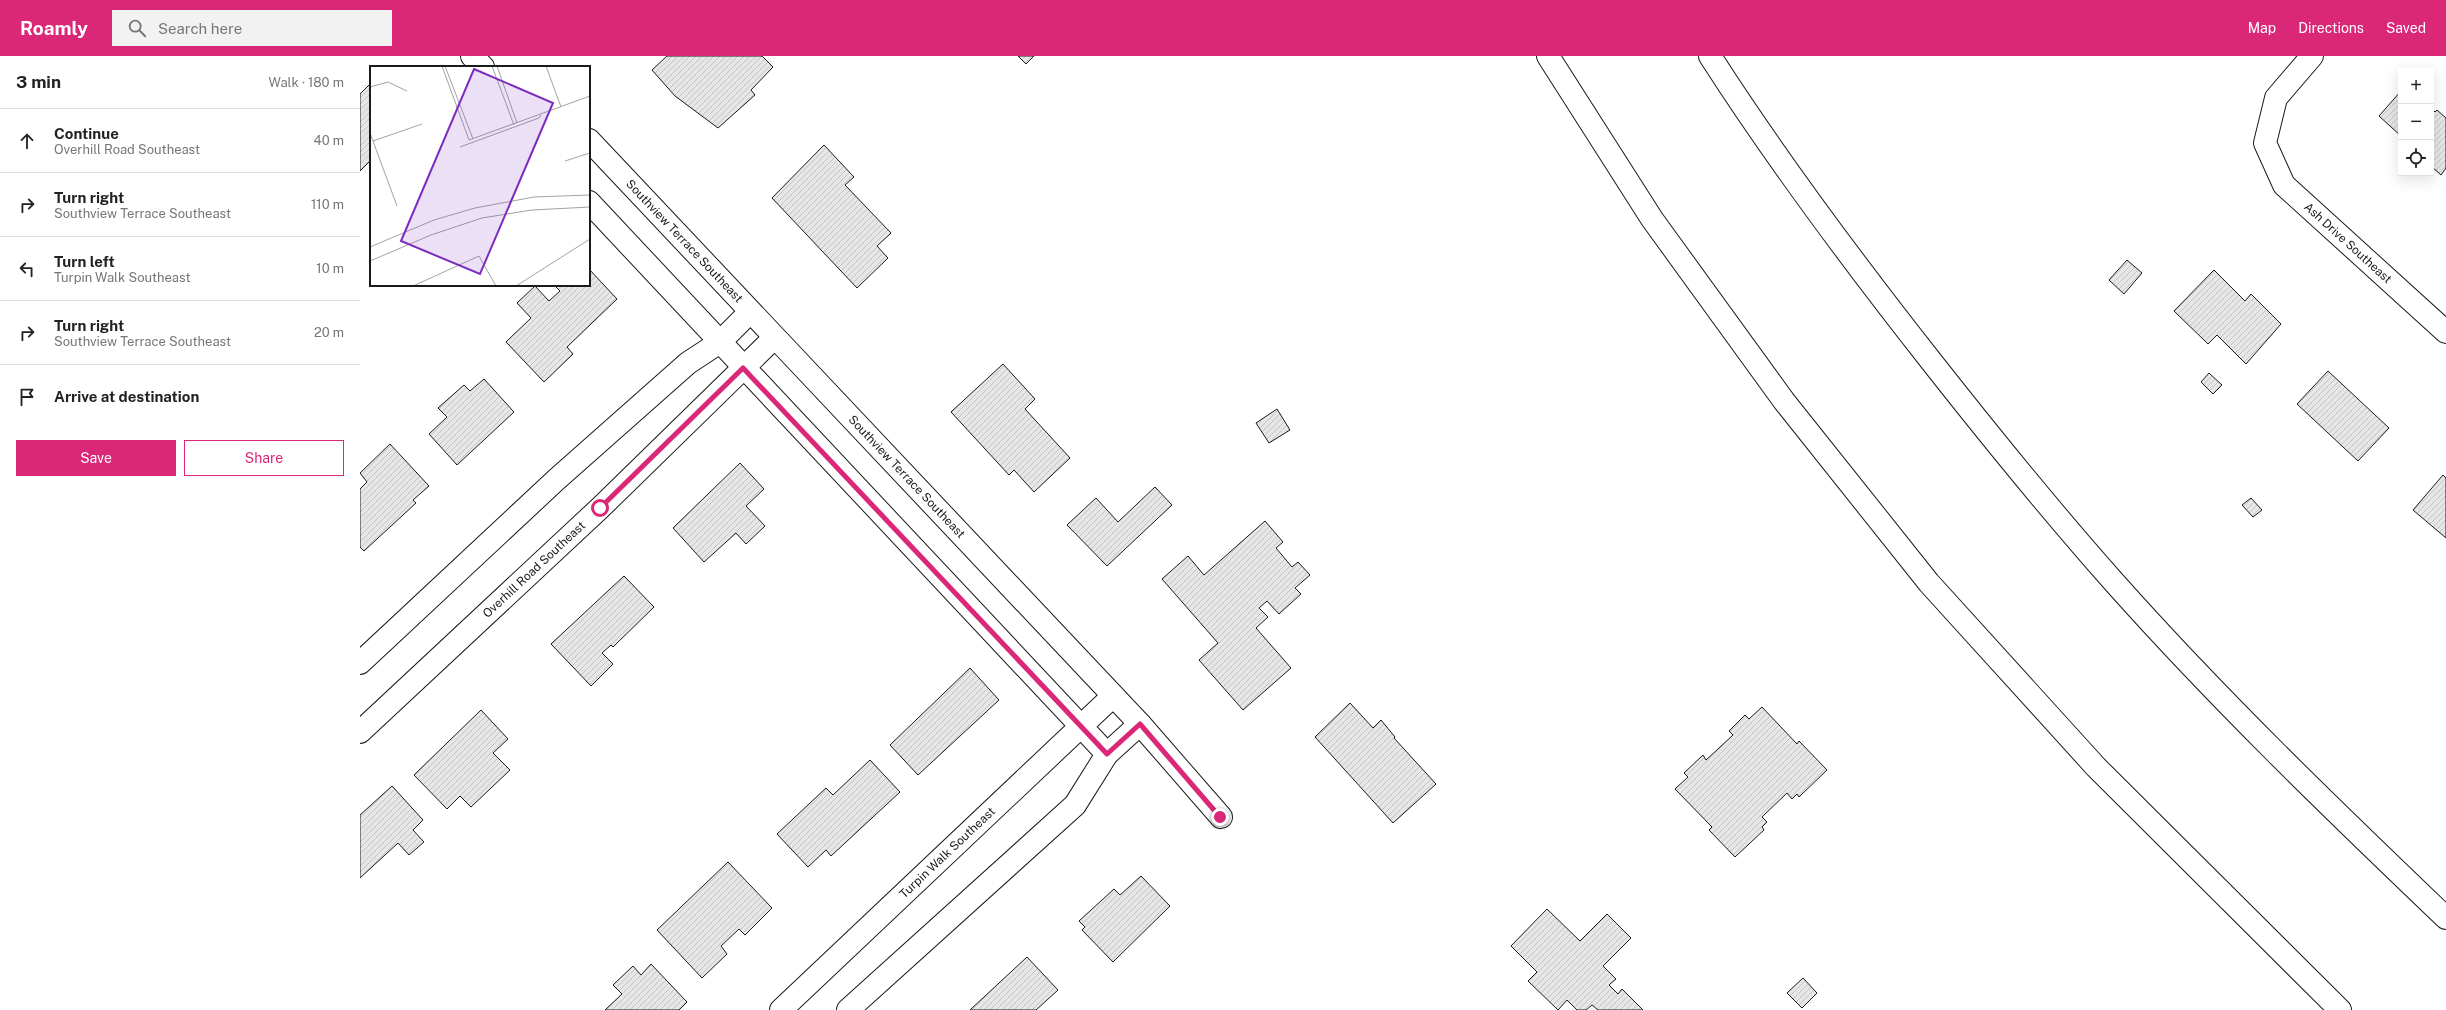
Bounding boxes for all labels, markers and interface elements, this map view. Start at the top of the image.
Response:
search box [112,10,392,46]
text: Roamly [20,17,88,39]
icon: search [126,17,148,39]
text: Search here [158,20,242,37]
text: Map [2248,20,2276,36]
text: Directions [2298,20,2364,36]
text: Saved [2386,20,2426,36]
inset map [370,66,590,286]
map controls [2398,68,2434,176]
button: + [2398,68,2434,104]
text: 3 min [16,72,61,92]
text: Walk · 180 m [269,75,344,90]
button: − [2398,104,2434,140]
text: Continue [54,125,119,142]
icon: ahead [16,130,38,152]
text: 40 m [313,133,344,148]
button: locate [2398,140,2434,176]
text: Overhill Road Southeast [54,142,200,157]
street label: Southview Terrace Southeast [623,177,746,306]
text: Turn right [54,189,124,206]
icon: right [16,194,38,216]
text: 110 m [311,197,344,212]
street label: Ash Drive Southeast [2301,200,2395,286]
text: Southview Terrace Southeast [54,206,231,221]
text: Turn left [54,253,115,270]
icon: left [16,258,38,280]
text: 10 m [316,261,344,276]
text: Turpin Walk Southeast [54,270,190,285]
text: Turn right [54,317,124,334]
icon: right [16,322,38,344]
text: 20 m [314,325,344,340]
text: Southview Terrace Southeast [54,334,231,349]
icon: arrive [16,386,38,408]
text: Arrive at destination [54,388,199,405]
street label: Southview Terrace Southeast [846,412,968,541]
button: Save [16,440,176,476]
button: Share [184,440,344,476]
route start [591,499,609,517]
street label: Overhill Road Southeast [480,518,588,621]
street label: Turpin Walk Southeast [897,804,998,901]
route end [1211,808,1229,826]

